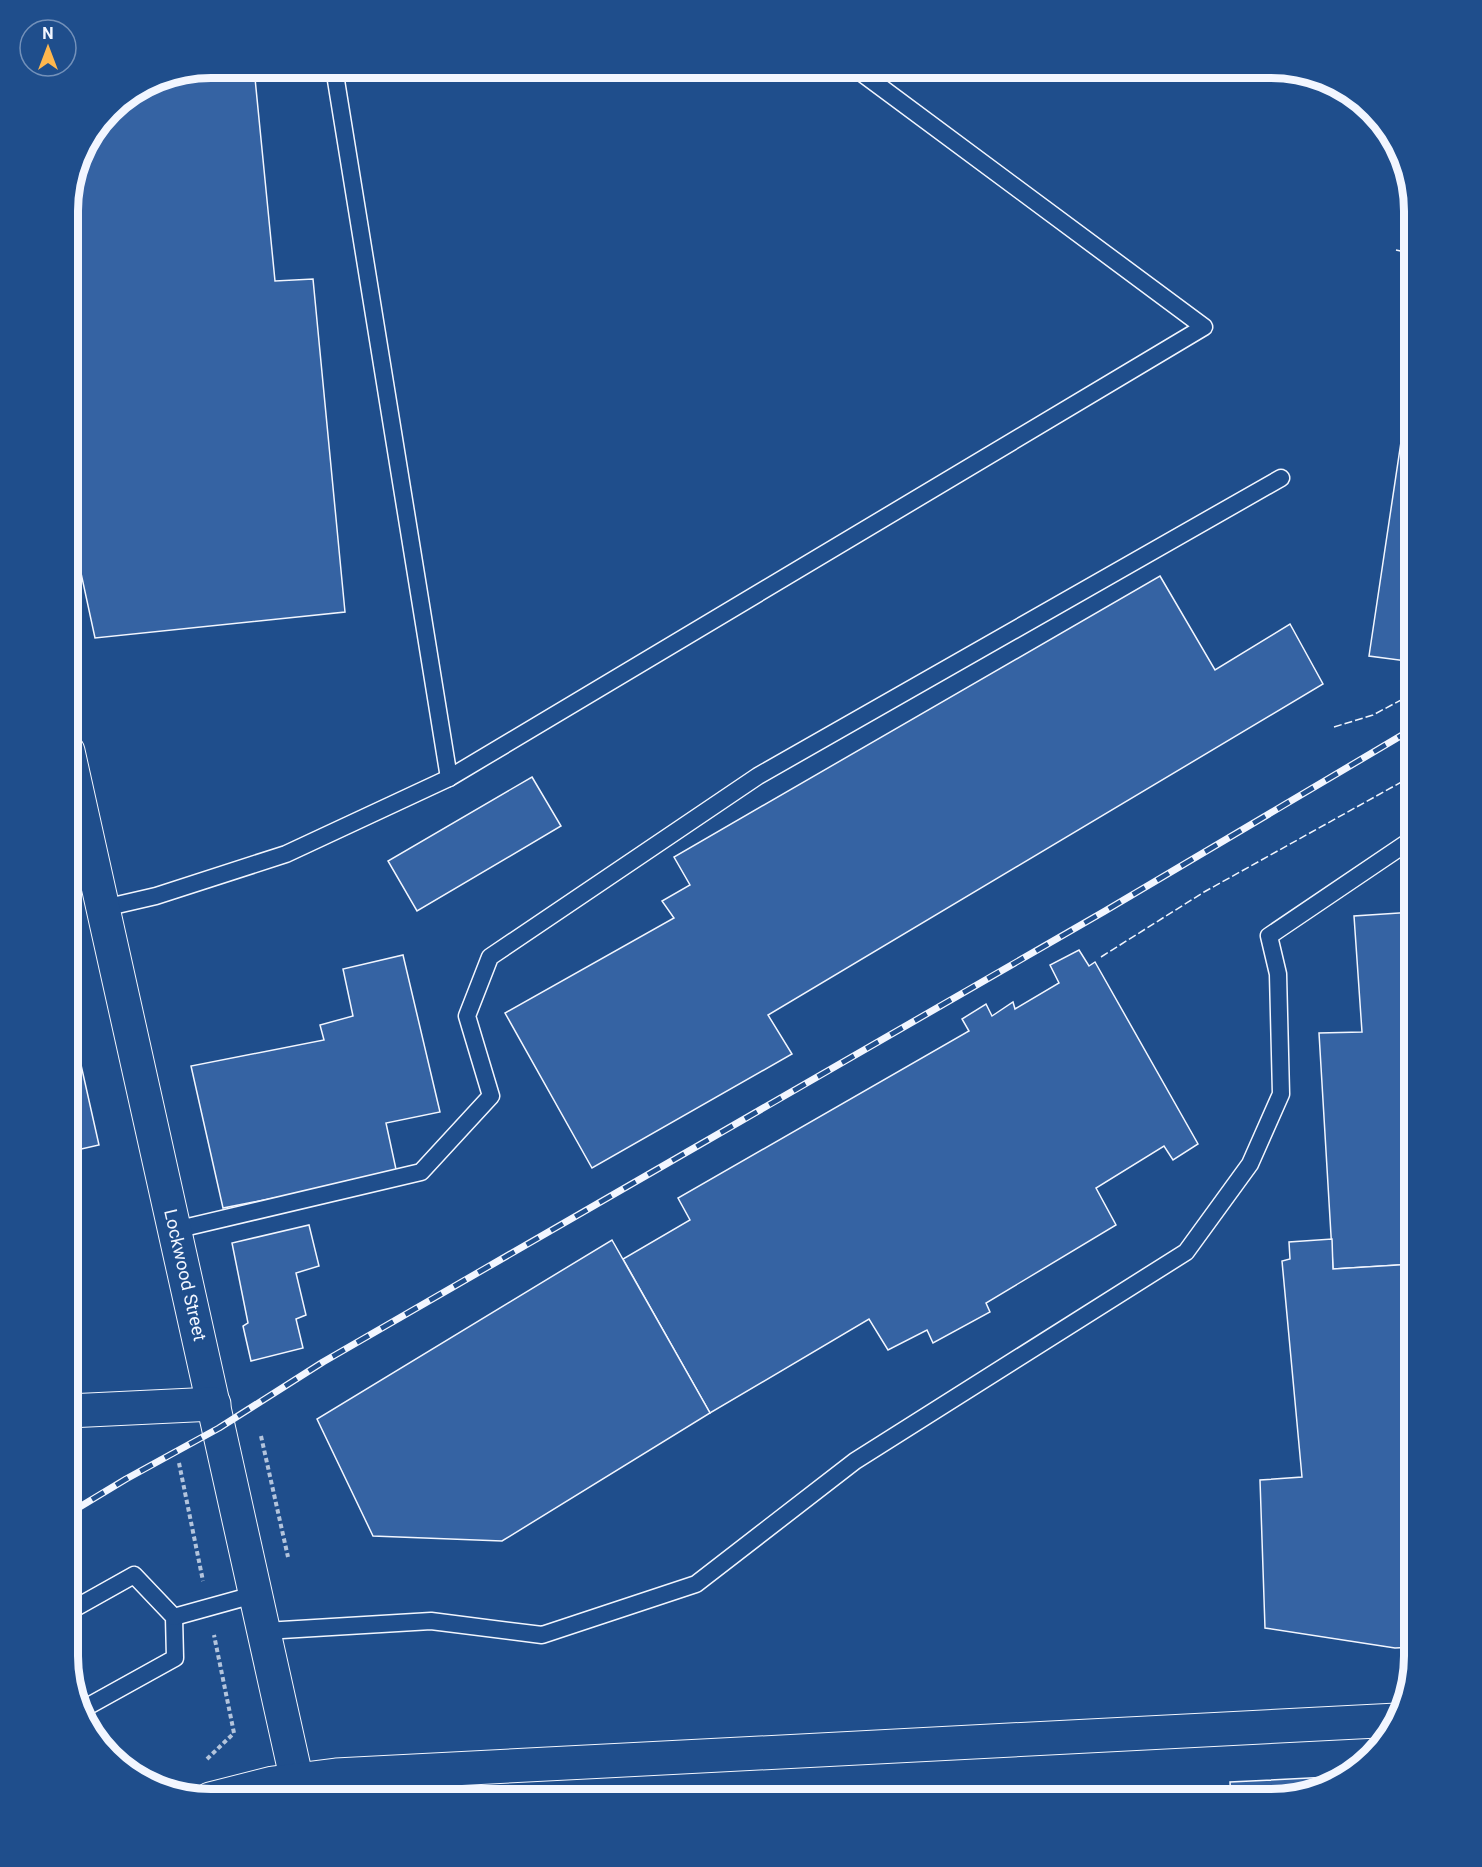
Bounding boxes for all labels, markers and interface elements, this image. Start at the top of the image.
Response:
north arrow [18,18,78,78]
text: N [42,24,54,43]
street label: Lockwood Street [160,1207,211,1343]

